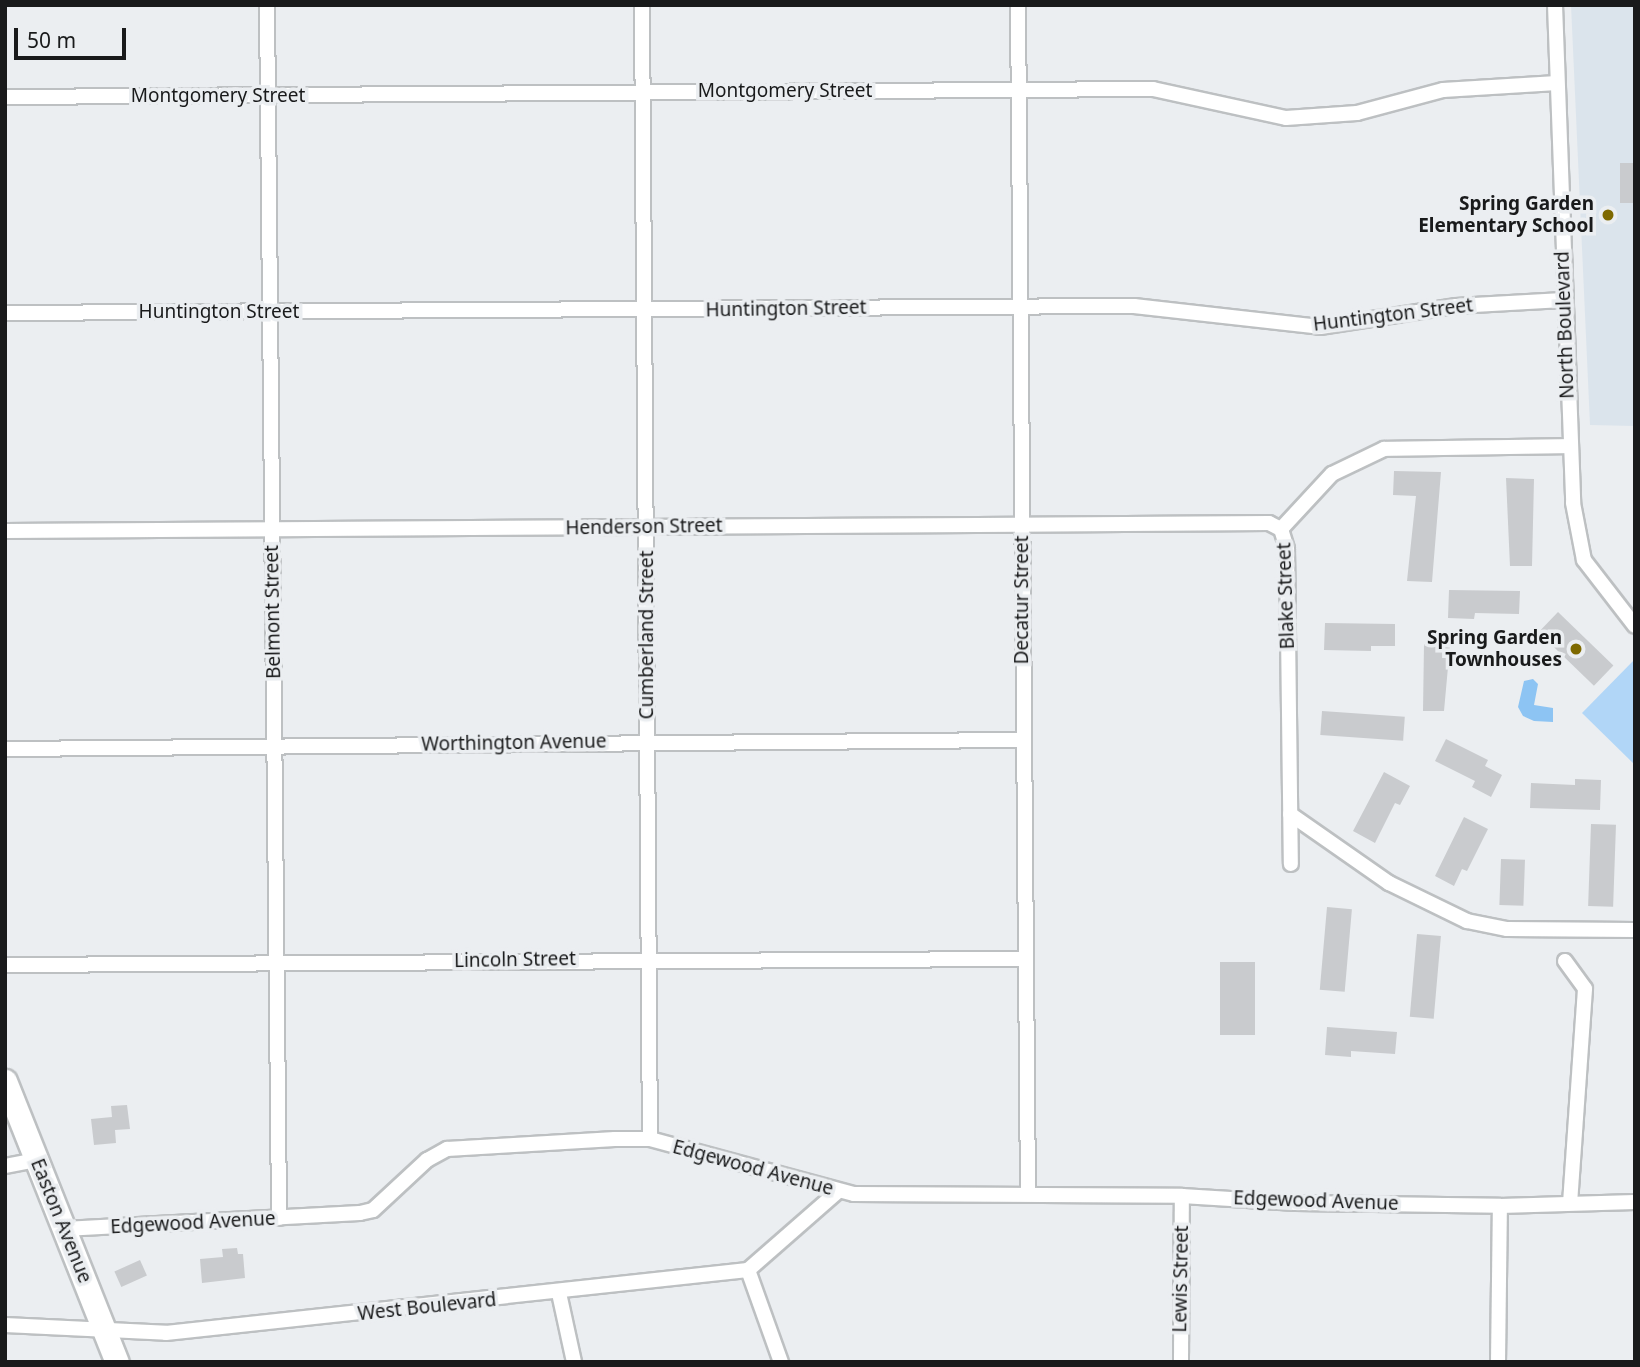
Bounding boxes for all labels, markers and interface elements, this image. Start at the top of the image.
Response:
scale bar [18,14,130,58]
text: 50 m [27,26,76,54]
street label: Montgomery Street [698,80,872,102]
street label: Montgomery Street [131,85,305,107]
place label: Spring Garden Elementary School [1418,193,1594,237]
marker: Spring Garden Elementary School [1600,207,1616,223]
street label: North Boulevard [1551,251,1579,399]
street label: Huntington Street [1312,294,1474,336]
street label: Huntington Street [705,296,867,322]
street label: Huntington Street [139,301,299,323]
street label: Henderson Street [565,514,723,540]
street label: Decatur Street [1011,536,1033,664]
street label: Blake Street [1273,542,1299,650]
street label: Belmont Street [260,545,286,679]
street label: Cumberland Street [636,551,658,719]
place label: Spring Garden Townhouses [1427,627,1562,671]
marker: Spring Garden Townhouses [1568,641,1584,657]
street label: Worthington Avenue [421,730,607,756]
street label: Lincoln Street [454,948,576,972]
street label: Edgewood Avenue [670,1136,836,1200]
street label: Easton Avenue [26,1156,96,1286]
street label: Edgewood Avenue [1233,1187,1399,1215]
street label: Edgewood Avenue [110,1207,276,1239]
street label: Lewis Street [1169,1225,1193,1333]
street label: West Boulevard [357,1288,497,1326]

